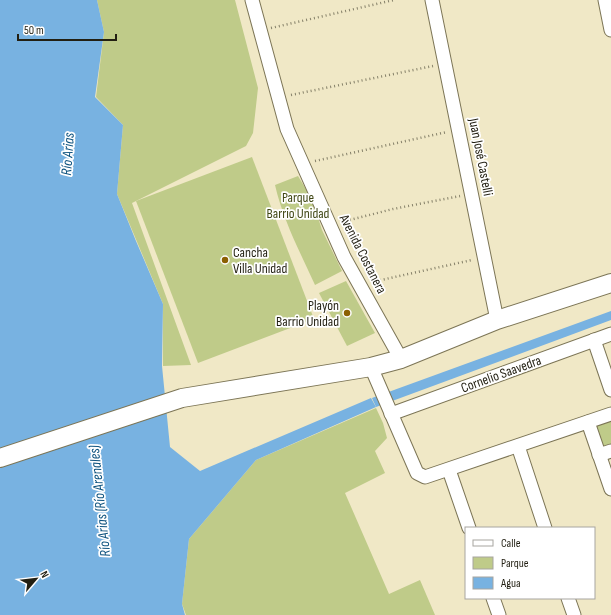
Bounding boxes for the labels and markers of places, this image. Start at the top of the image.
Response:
place label: Cancha Villa Unidad [233,244,287,277]
marker: Cancha Villa Unidad [220,255,230,265]
place label: Playón Barrio Unidad [276,297,339,330]
marker: Playón Barrio Unidad [342,308,352,318]

